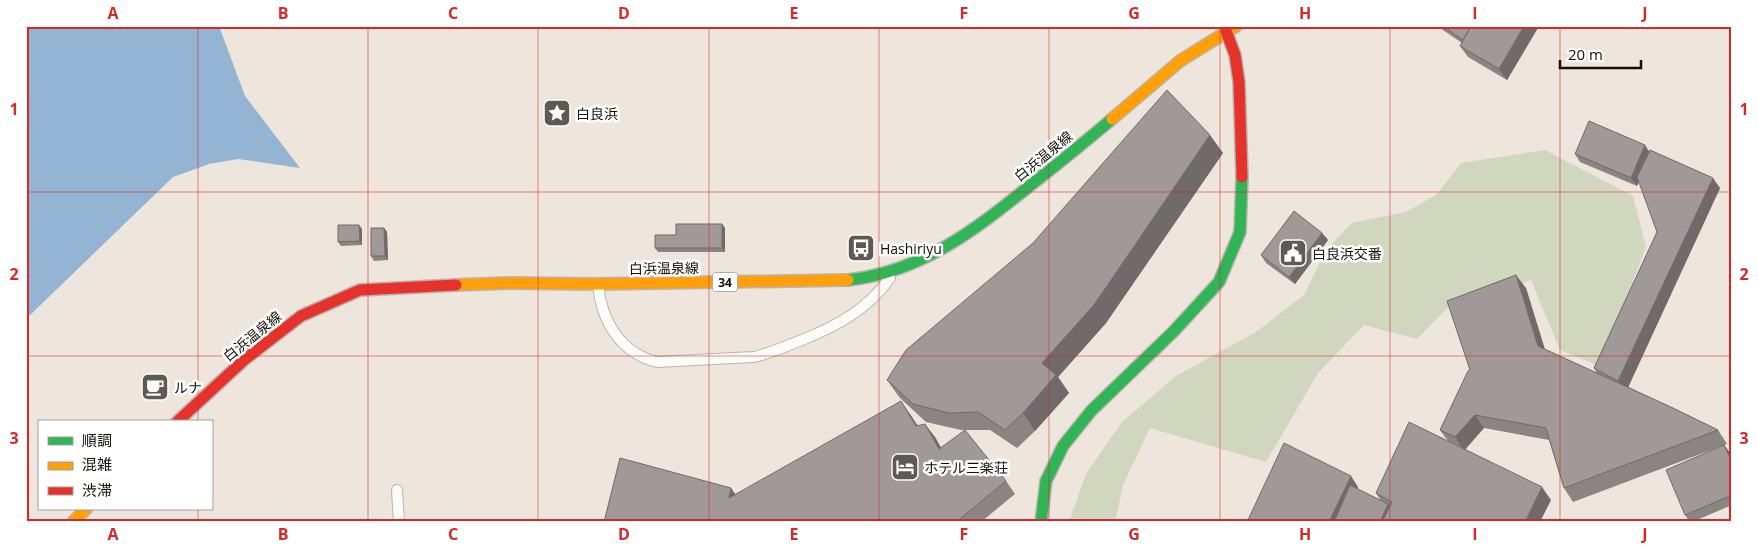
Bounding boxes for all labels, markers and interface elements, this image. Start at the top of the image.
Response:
text: A [107,2,119,24]
text: B [278,2,288,24]
text: C [448,2,458,24]
text: D [618,2,630,24]
text: E [790,2,799,24]
text: F [960,2,968,24]
text: G [1128,2,1140,24]
text: H [1299,2,1311,24]
text: I [1472,2,1478,24]
text: J [1640,2,1648,24]
scale bar [1560,38,1642,70]
text: 20 m [1568,44,1603,64]
text: 1 [9,98,19,120]
place icon: 白良浜 [542,98,572,128]
text: 1 [1739,98,1749,120]
place label: 白良浜 [576,104,618,123]
street label: 白浜温泉線 [1010,127,1076,185]
bus stop icon: Hashiriyu [846,233,876,263]
public building icon: 白良浜交番 [1278,238,1308,268]
place label: Hashiriyu [880,239,942,258]
place label: 白良浜交番 [1312,244,1382,263]
street label: 白浜温泉線 [629,258,699,278]
text: 2 [9,263,19,285]
text: 2 [1739,263,1749,285]
road number: 34 [712,272,738,292]
street label: 白浜温泉線 [219,307,285,365]
cafe icon: ルナ [140,372,170,402]
place label: ルナ [174,378,202,397]
legend [38,420,212,510]
text: 3 [9,427,19,449]
text: 3 [1739,427,1749,449]
text: 順調 [82,430,112,450]
hotel icon: ホテル三楽荘 [890,452,920,482]
text: 混雑 [82,454,112,474]
place label: ホテル三楽荘 [924,458,1008,477]
text: 渋滞 [82,480,112,500]
text: A [107,523,119,545]
text: B [278,523,288,545]
text: C [448,523,458,545]
text: D [618,523,630,545]
text: E [790,523,799,545]
text: F [960,523,968,545]
text: G [1128,523,1140,545]
text: H [1299,523,1311,545]
text: I [1472,523,1478,545]
text: J [1640,523,1648,545]

